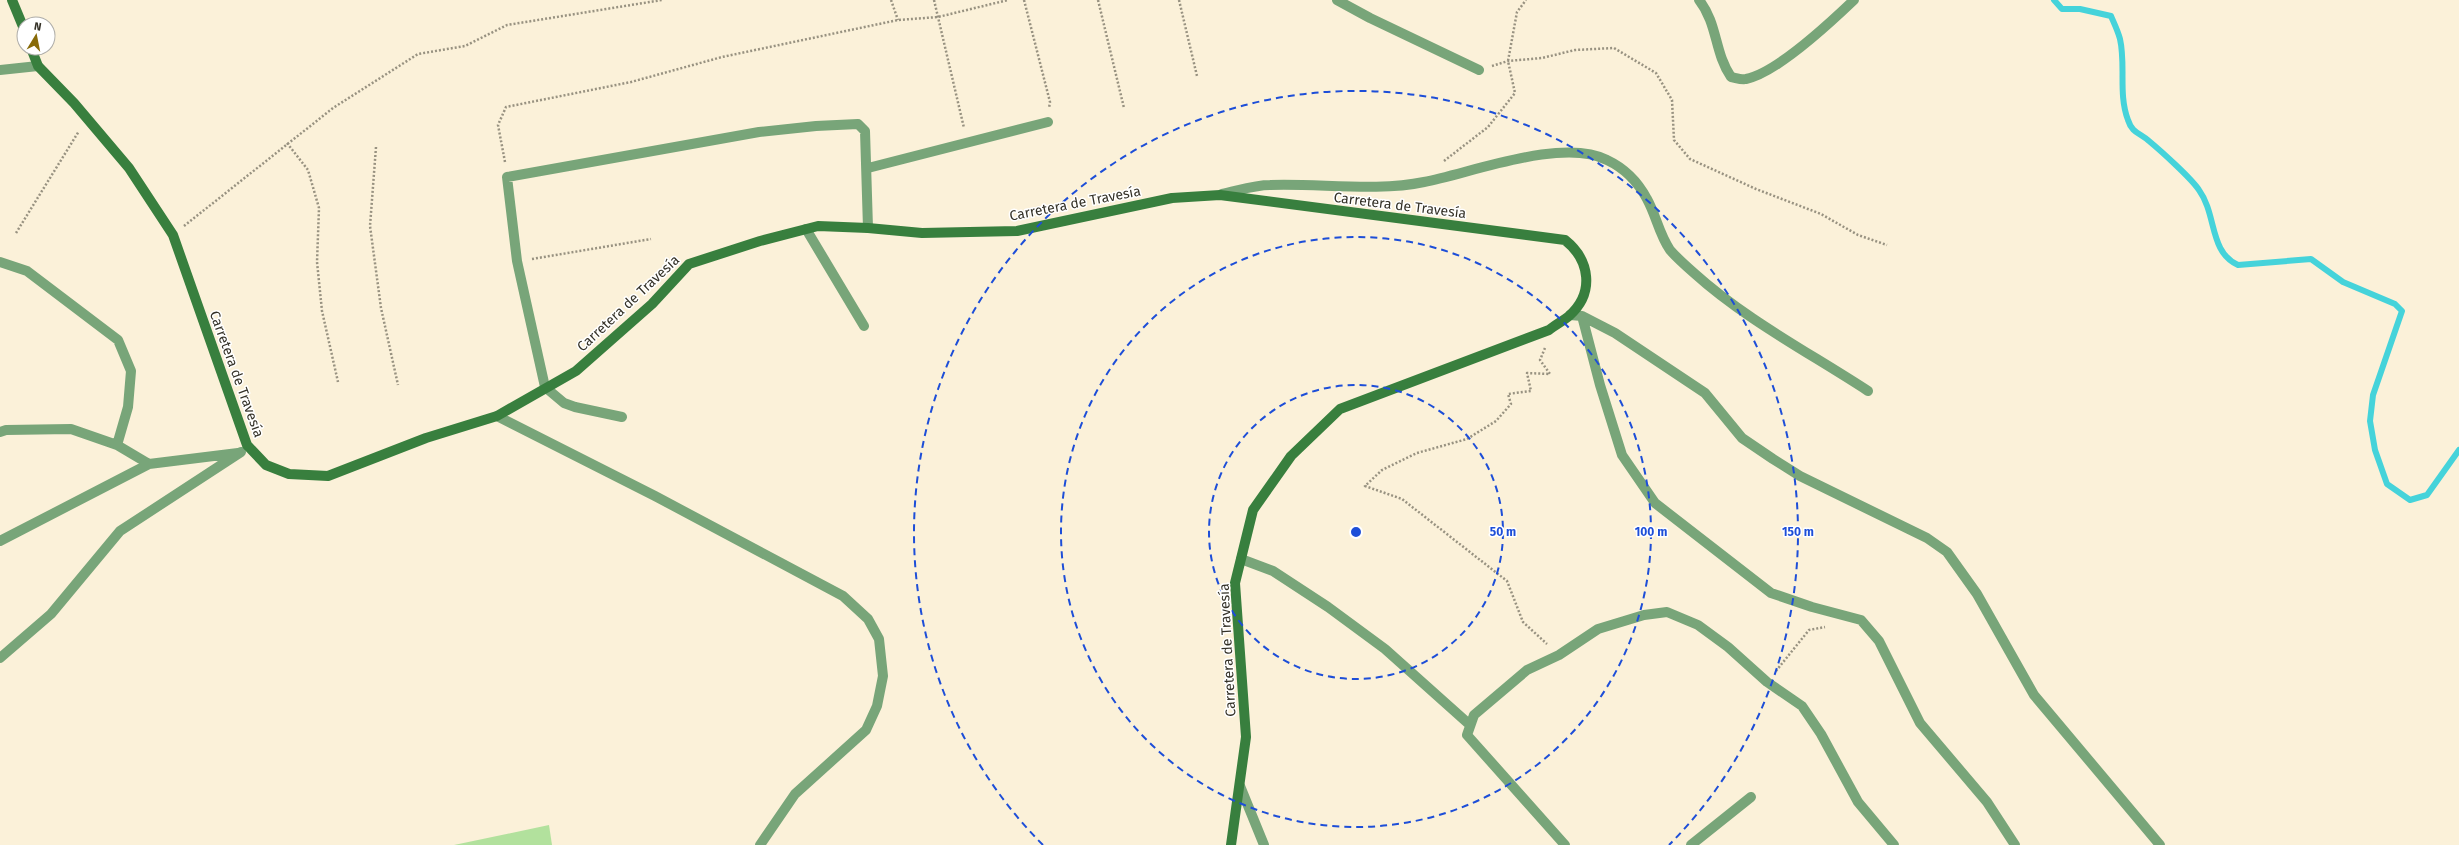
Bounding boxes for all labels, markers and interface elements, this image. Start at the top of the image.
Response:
north arrow [16,16,56,56]
text: N [33,20,42,34]
street label: Carretera de Travesía [1008,182,1142,225]
street label: Carretera de Travesía [1333,189,1467,222]
street label: Carretera de Travesía [574,252,683,355]
street label: Carretera de Travesía [206,309,267,440]
centre of rings [1349,525,1363,539]
text: 50 m [1490,525,1516,539]
text: 100 m [1635,525,1667,539]
text: 150 m [1782,525,1814,539]
street label: Carretera de Travesía [1216,583,1239,717]

